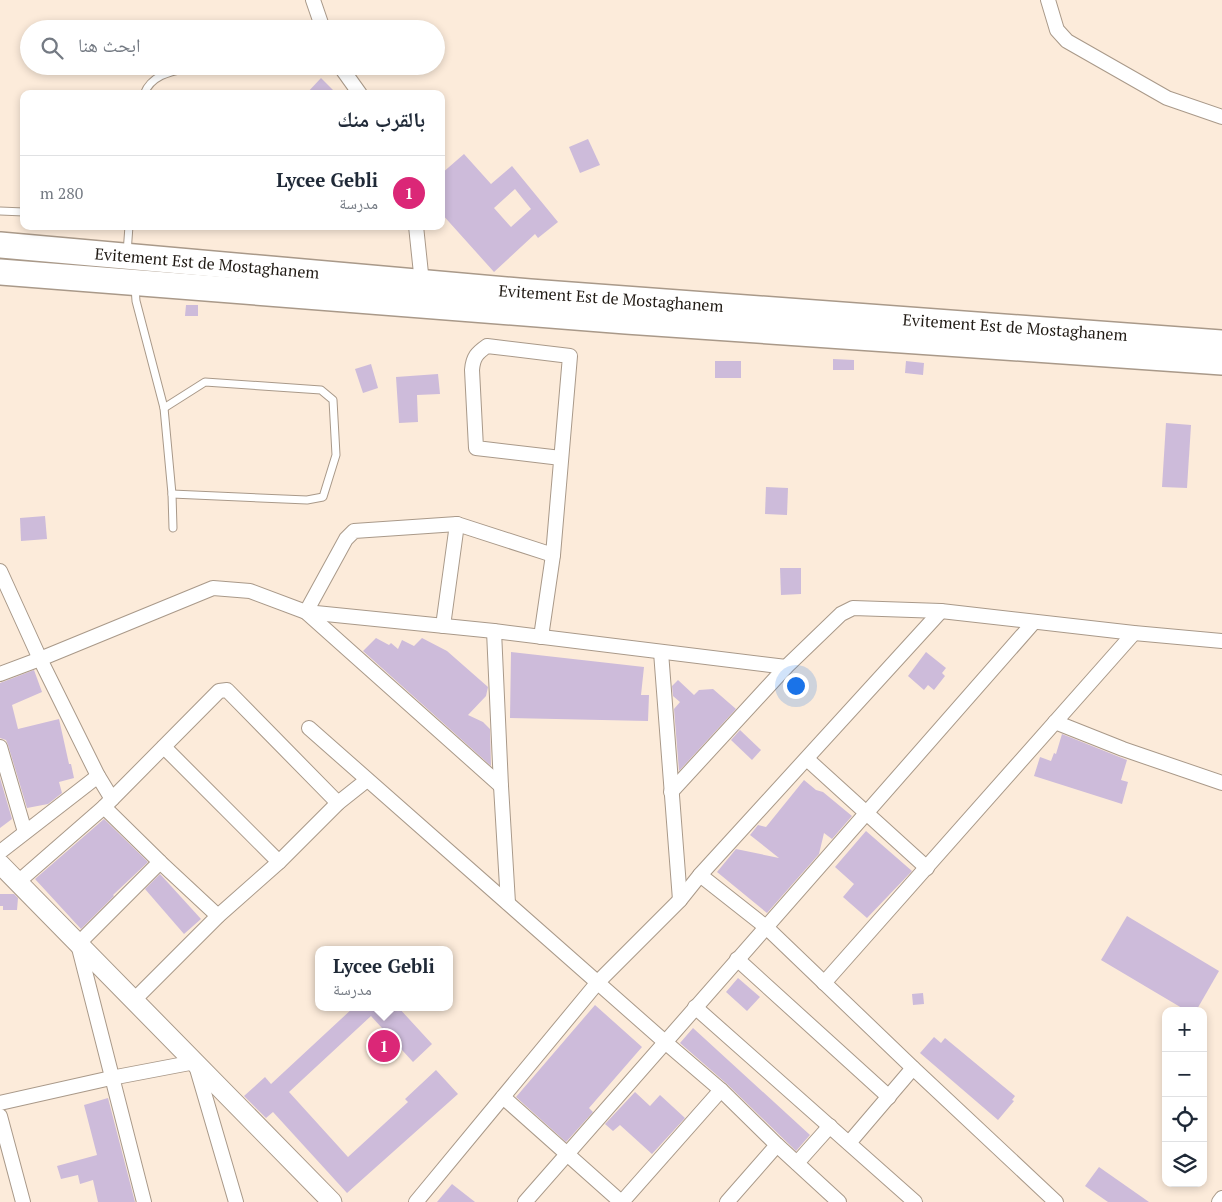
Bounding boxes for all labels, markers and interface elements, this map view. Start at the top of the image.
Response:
search box [20,20,445,75]
text: ابحث هنا [78,32,141,57]
icon: search [38,34,66,62]
text: بالقرب منك [337,105,425,133]
text: Lycee Gebli [276,167,378,192]
text: 280 m [40,182,83,204]
text: 1 [404,182,414,204]
text: مدرسة [339,192,378,214]
street label: Evitement Est de Mostaghanem [94,242,320,284]
street label: Evitement Est de Mostaghanem [498,279,724,317]
street label: Evitement Est de Mostaghanem [902,308,1128,346]
your location [783,673,809,699]
popup [315,946,453,1011]
text: Lycee Gebli [333,953,435,978]
text: مدرسة [333,978,372,1000]
map controls [1162,1007,1207,1187]
button: + [1162,1007,1207,1052]
pin: 1 [368,1027,400,1065]
button: − [1162,1052,1207,1097]
button: locate [1162,1097,1207,1142]
button: layers [1162,1142,1207,1187]

